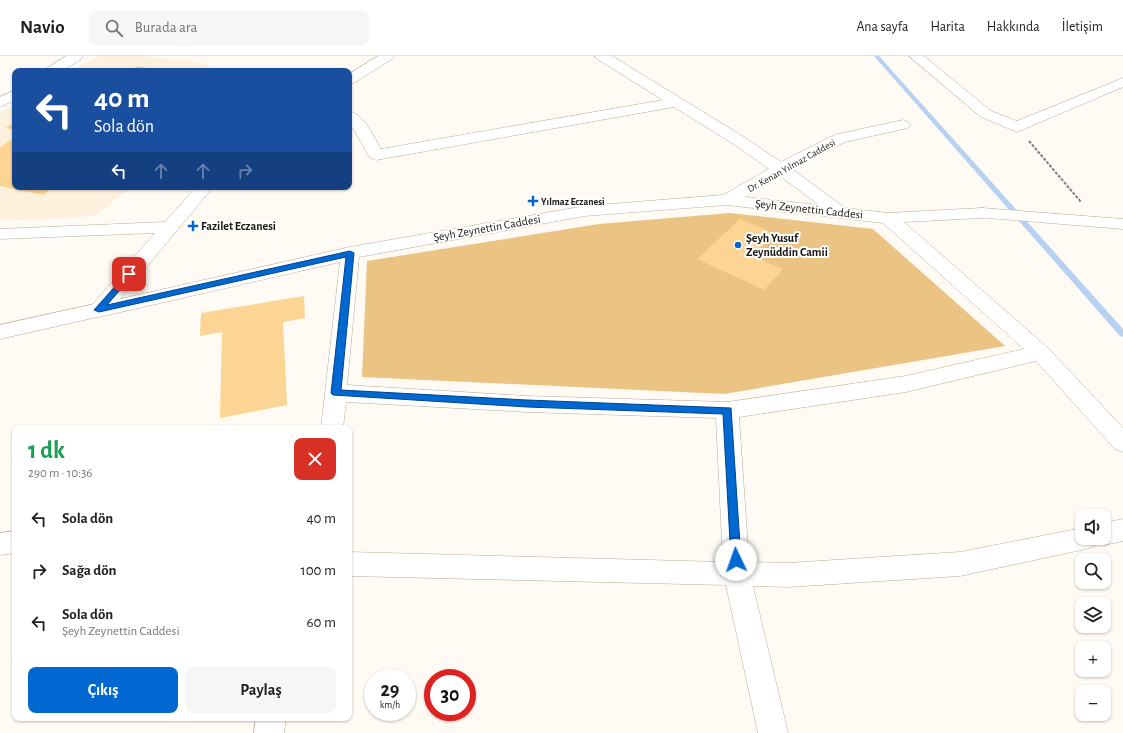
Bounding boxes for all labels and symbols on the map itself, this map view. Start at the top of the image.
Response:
street label: Dr. Kenan Yılmaz Caddesi [746,138,837,194]
marker: Yılmaz Eczanesi [528,196,538,206]
place label: Yılmaz Eczanesi [541,197,605,207]
street label: Şeyh Zeynettin Caddesi [754,197,864,222]
street label: Şeyh Zeynettin Caddesi [433,213,542,244]
place label: Fazilet Eczanesi [201,220,276,232]
marker: Fazilet Eczanesi [188,221,198,231]
place label: Şeyh Yusuf Zeynüddin Camii [746,232,828,259]
marker: Şeyh Yusuf Zeynüddin Camii [733,240,743,250]
pin [112,257,146,291]
position arrow [715,539,757,581]
speed limit sign: 30 [424,669,476,721]

